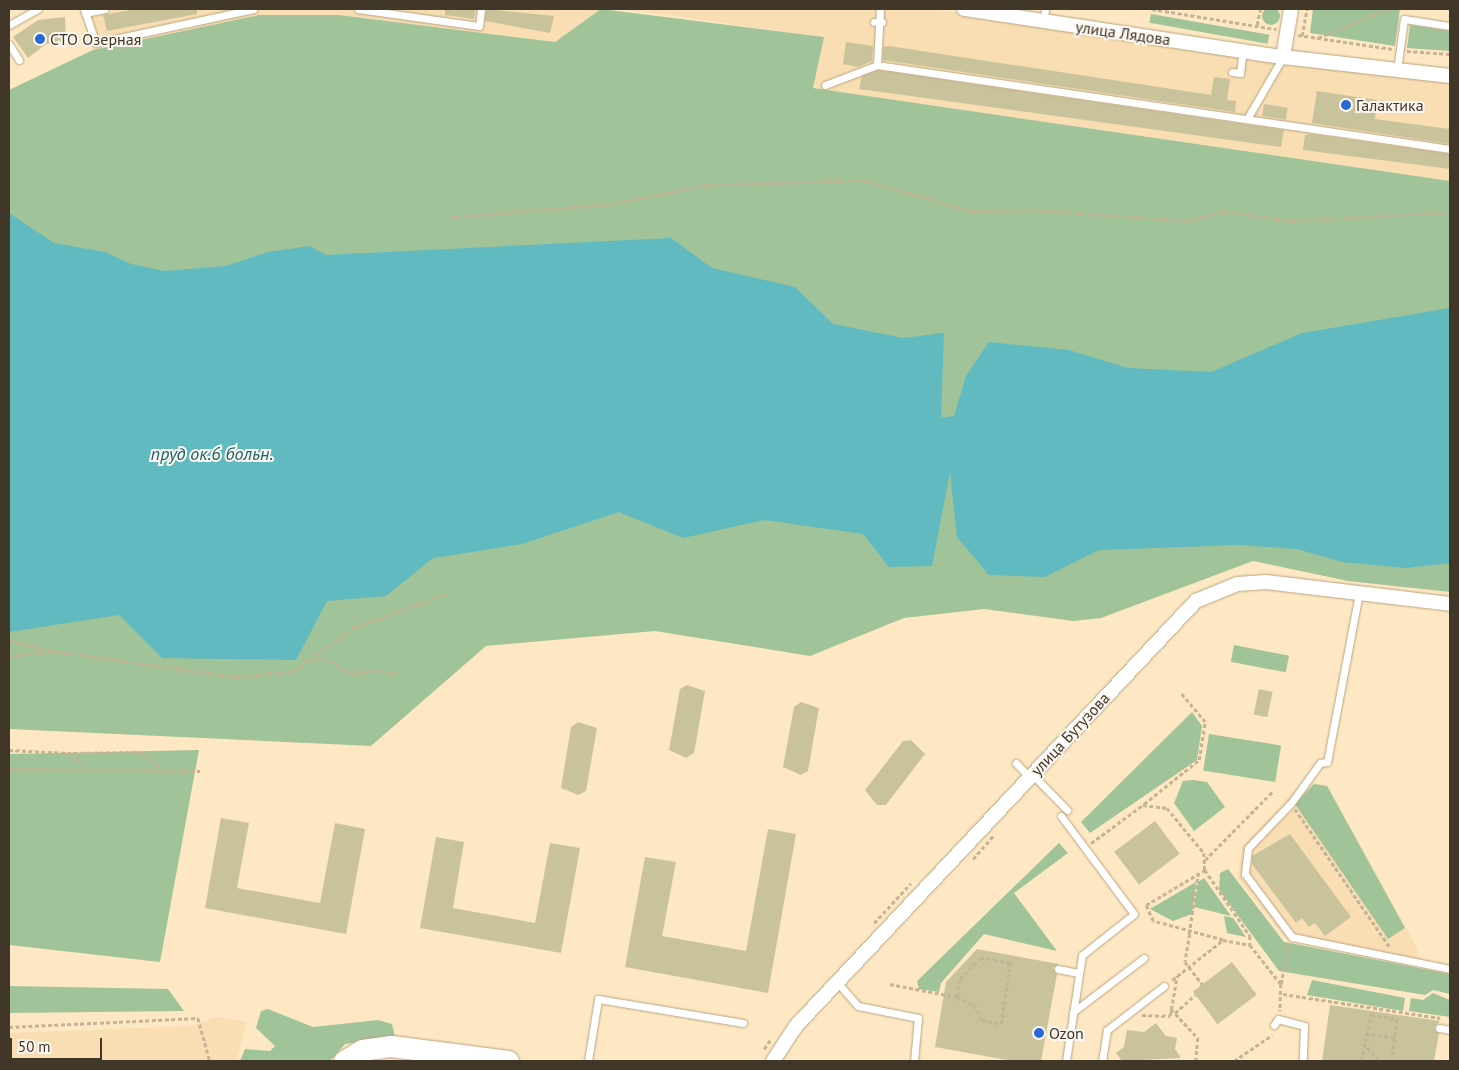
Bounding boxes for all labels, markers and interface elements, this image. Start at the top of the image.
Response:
street label: улица Лядова [1074,17,1172,49]
place label: СТО Озерная [50,29,141,49]
marker: СТО Озерная [34,33,46,45]
place label: Галактика [1356,95,1424,115]
marker: Галактика [1340,99,1352,111]
water label: пруд ок.6 больн. [151,443,273,465]
street label: улица Бутузова [1027,688,1113,780]
place label: Ozon [1049,1023,1084,1043]
marker: Ozon [1033,1027,1045,1039]
scale bar [12,1028,105,1060]
text: 50 m [18,1037,51,1056]

